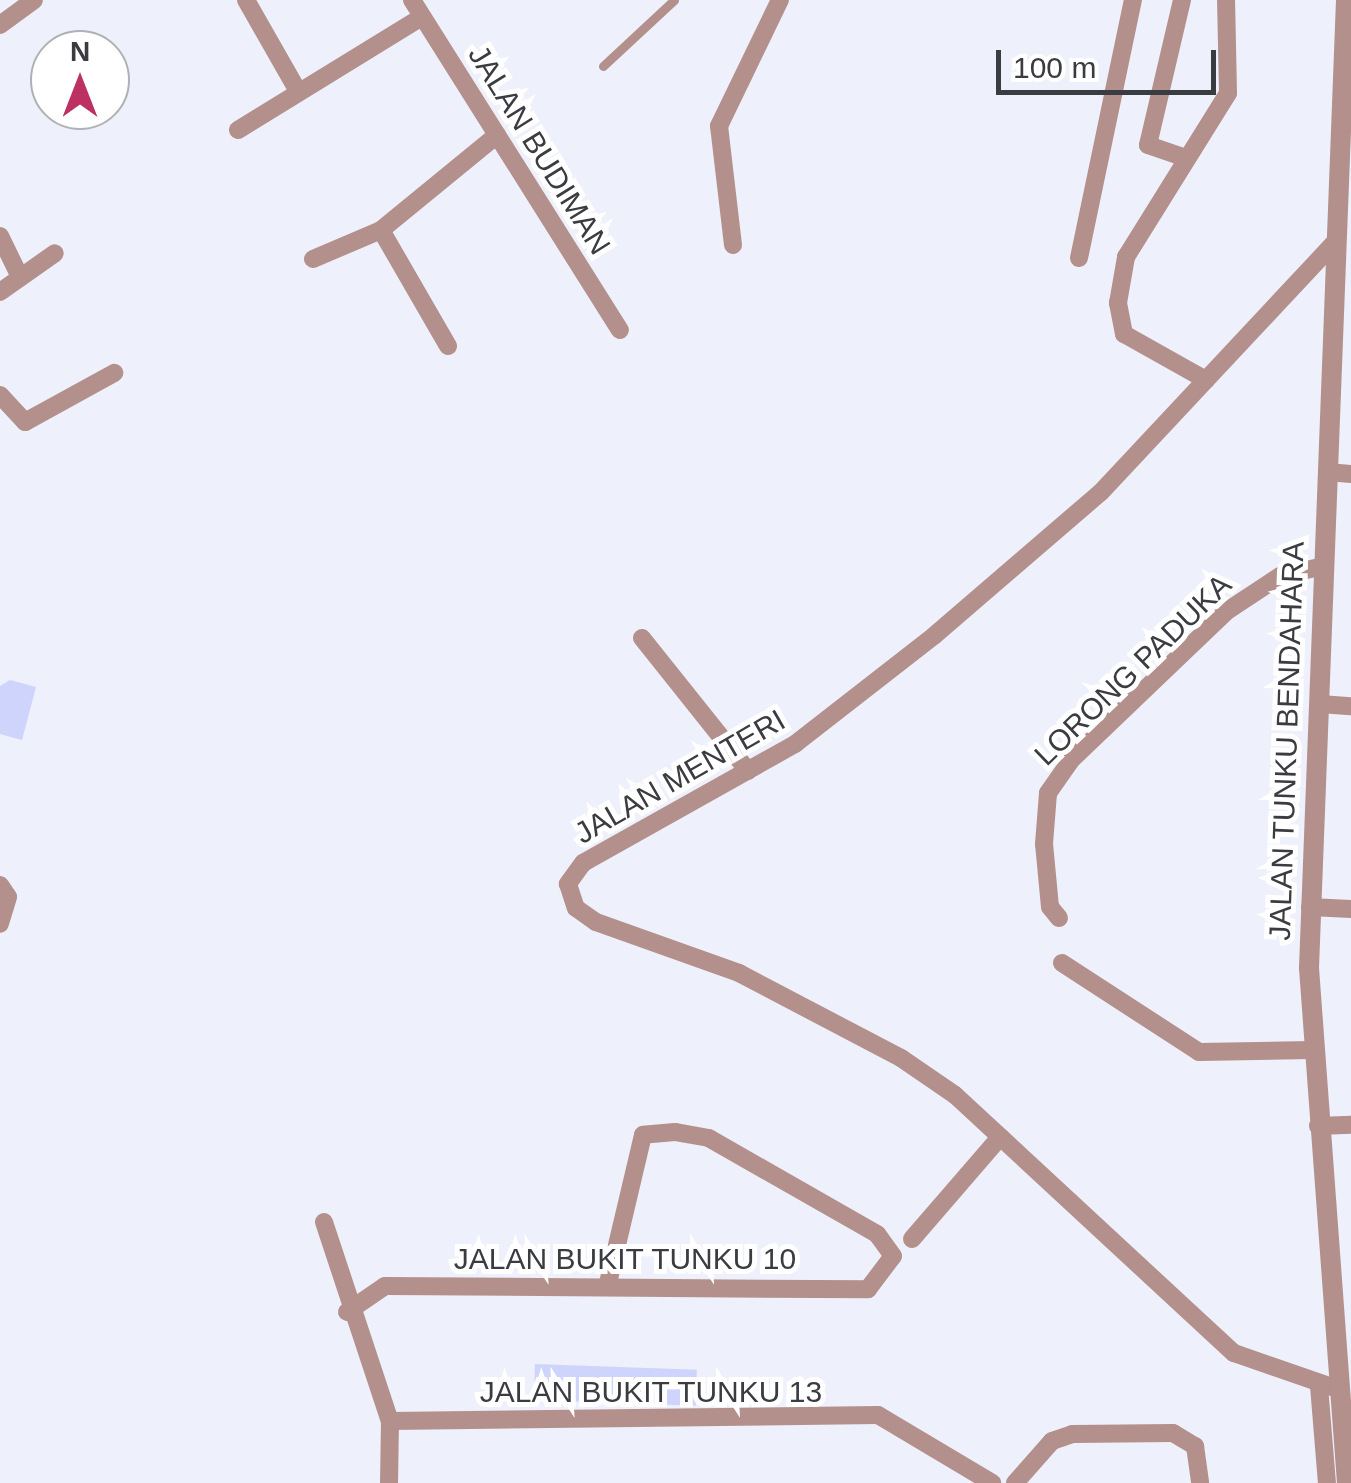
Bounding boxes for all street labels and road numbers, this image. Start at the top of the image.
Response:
street label: JALAN BUDIMAN [460,39,618,261]
street label: JALAN TUNKU BENDAHARA [1262,540,1312,942]
street label: LORONG PADUKA [1027,567,1239,773]
street label: JALAN MENTERI [569,702,791,852]
street label: JALAN BUKIT TUNKU 10 [453,1241,797,1277]
street label: JALAN BUKIT TUNKU 13 [479,1374,823,1410]

